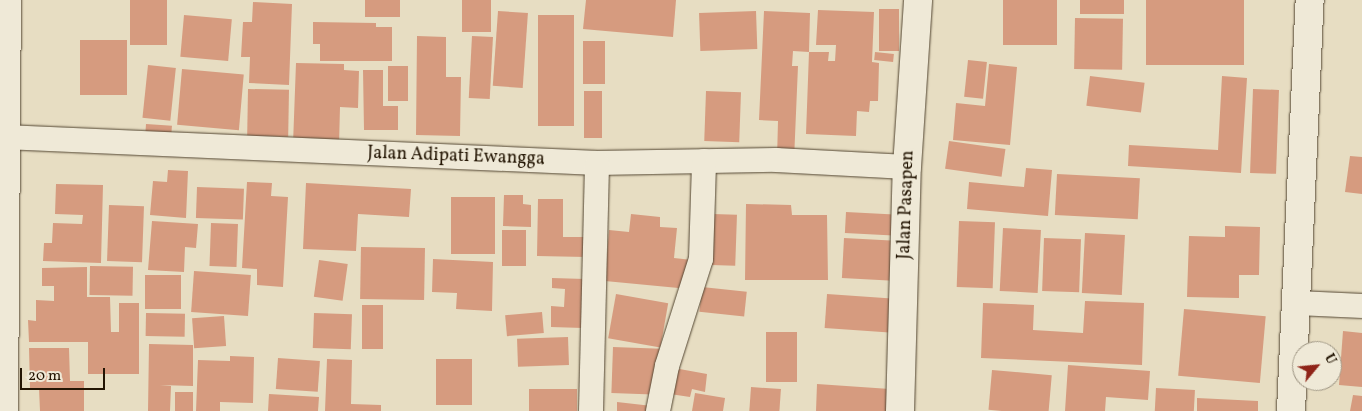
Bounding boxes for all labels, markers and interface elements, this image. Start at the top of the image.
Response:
street label: Jalan Adipati Ewangga [367,143,545,171]
street label: Jalan Pasapen [894,150,920,260]
north arrow [1292,341,1342,391]
text: U [1319,350,1340,368]
scale bar [22,358,108,390]
text: 20 m [28,366,61,387]

